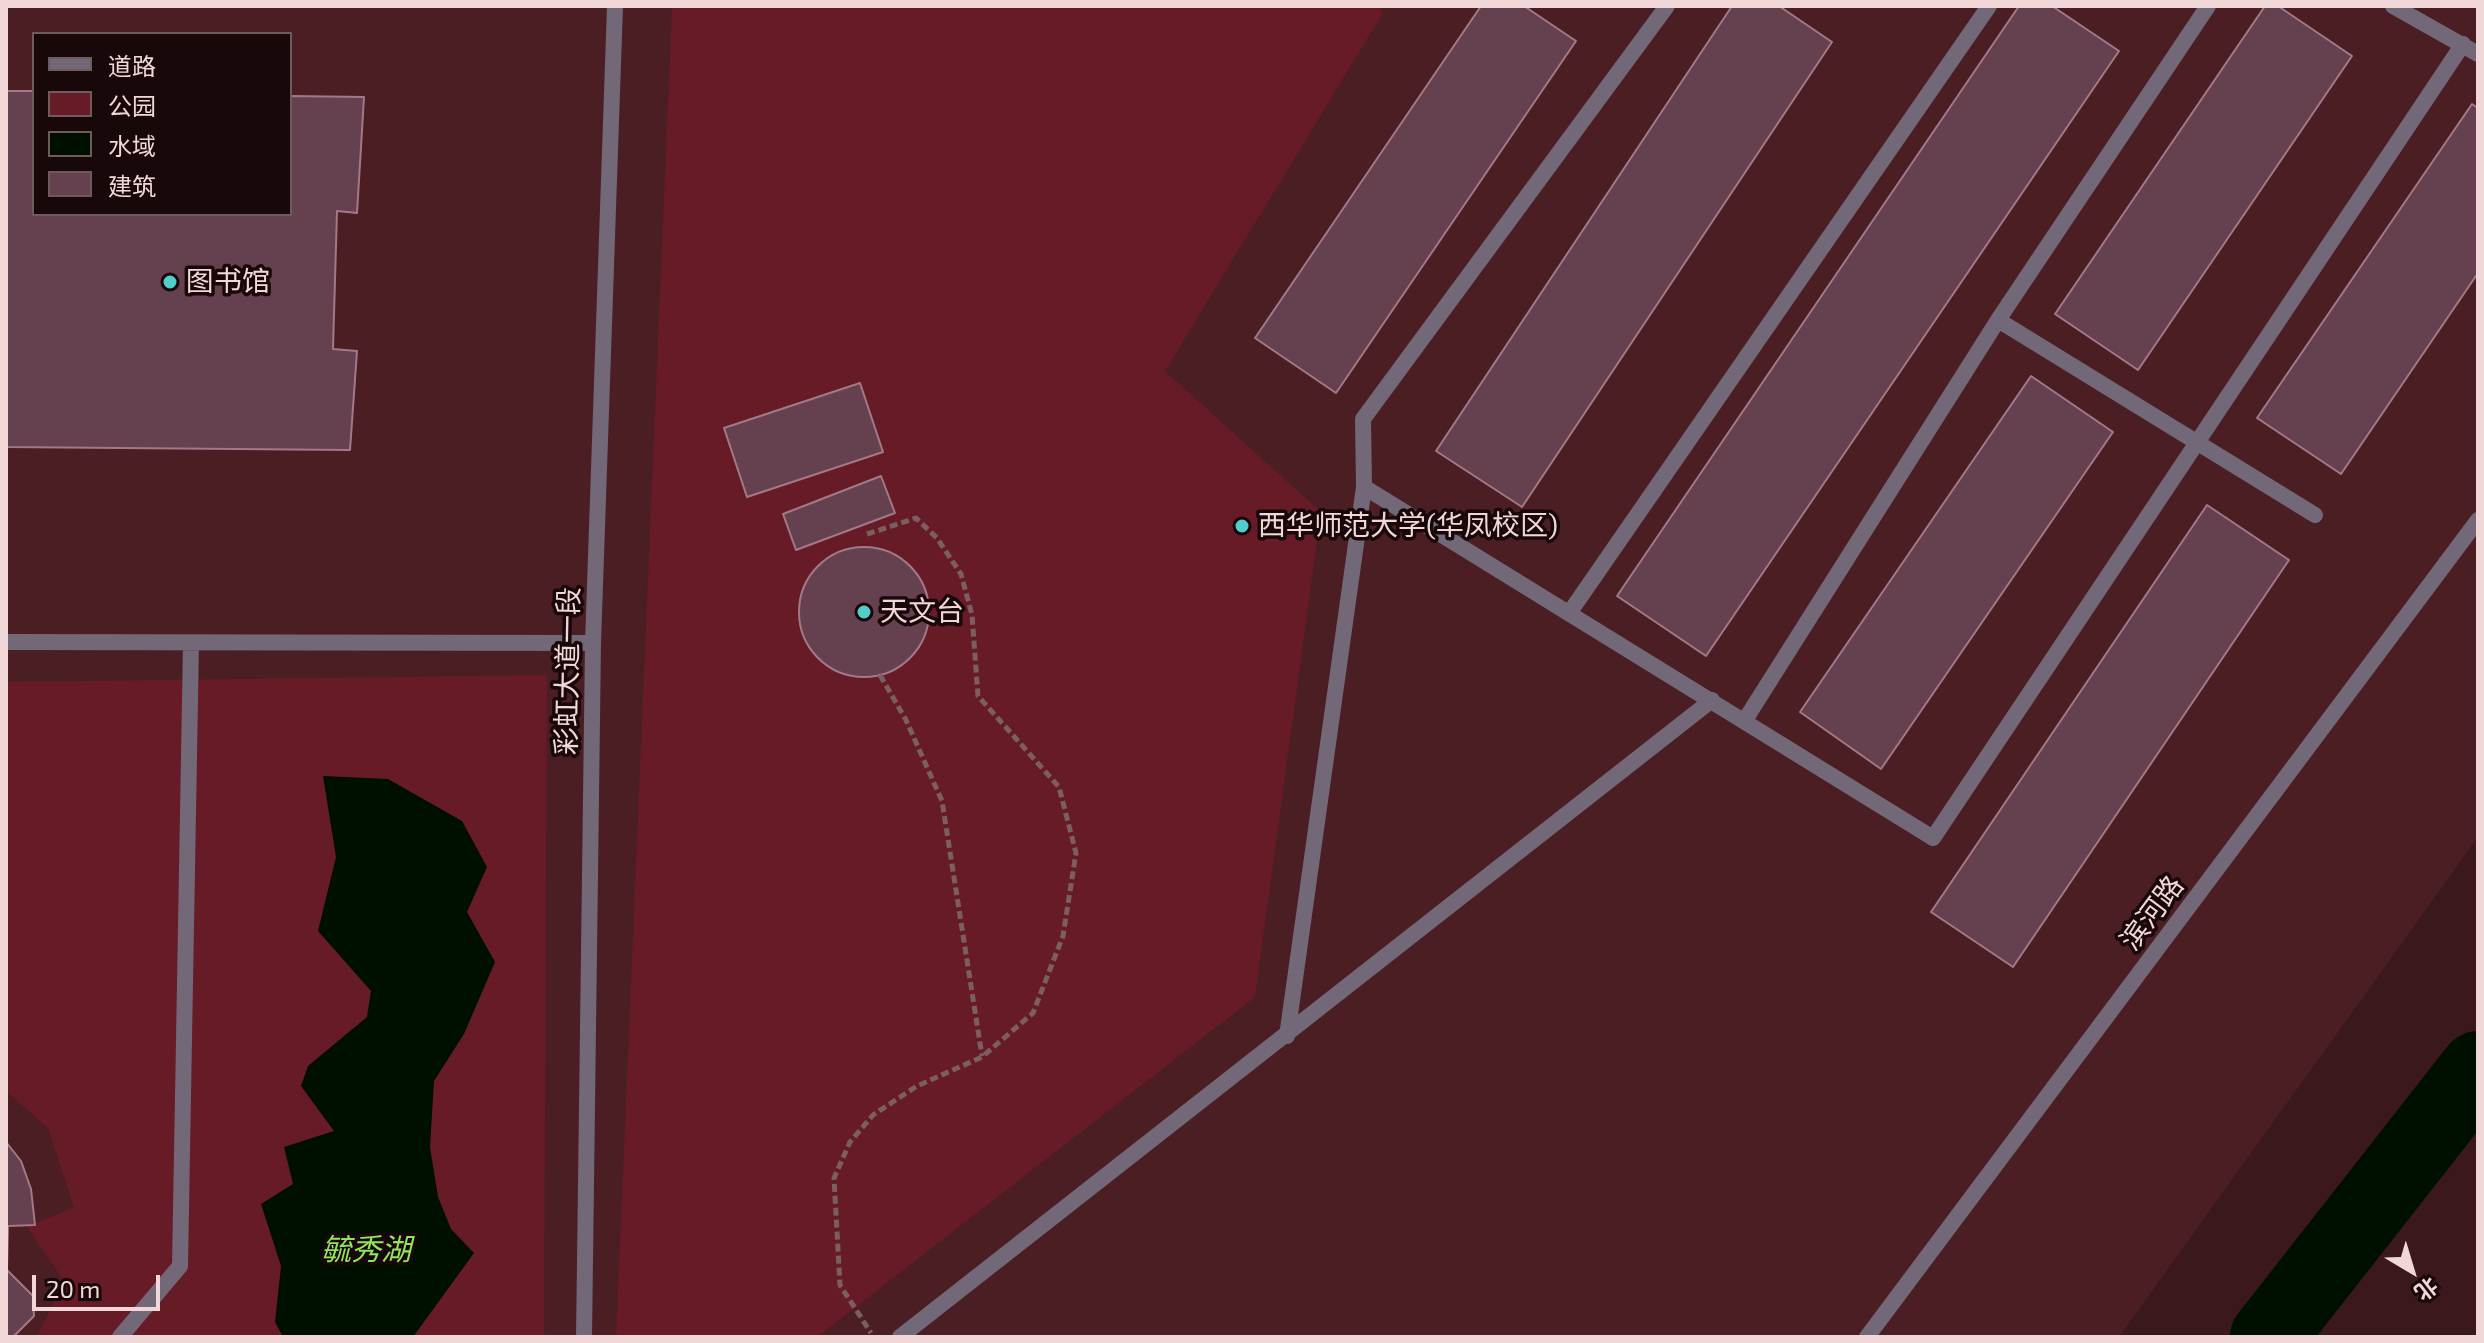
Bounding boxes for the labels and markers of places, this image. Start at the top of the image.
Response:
place label: 图书馆 [186,265,270,299]
marker: 图书馆 [161,273,179,291]
place label: 西华师范大学(华凤校区) [1258,509,1558,543]
marker: 西华师范大学(华凤校区) [1233,517,1251,535]
place label: 天文台 [880,595,964,629]
marker: 天文台 [855,603,873,621]

